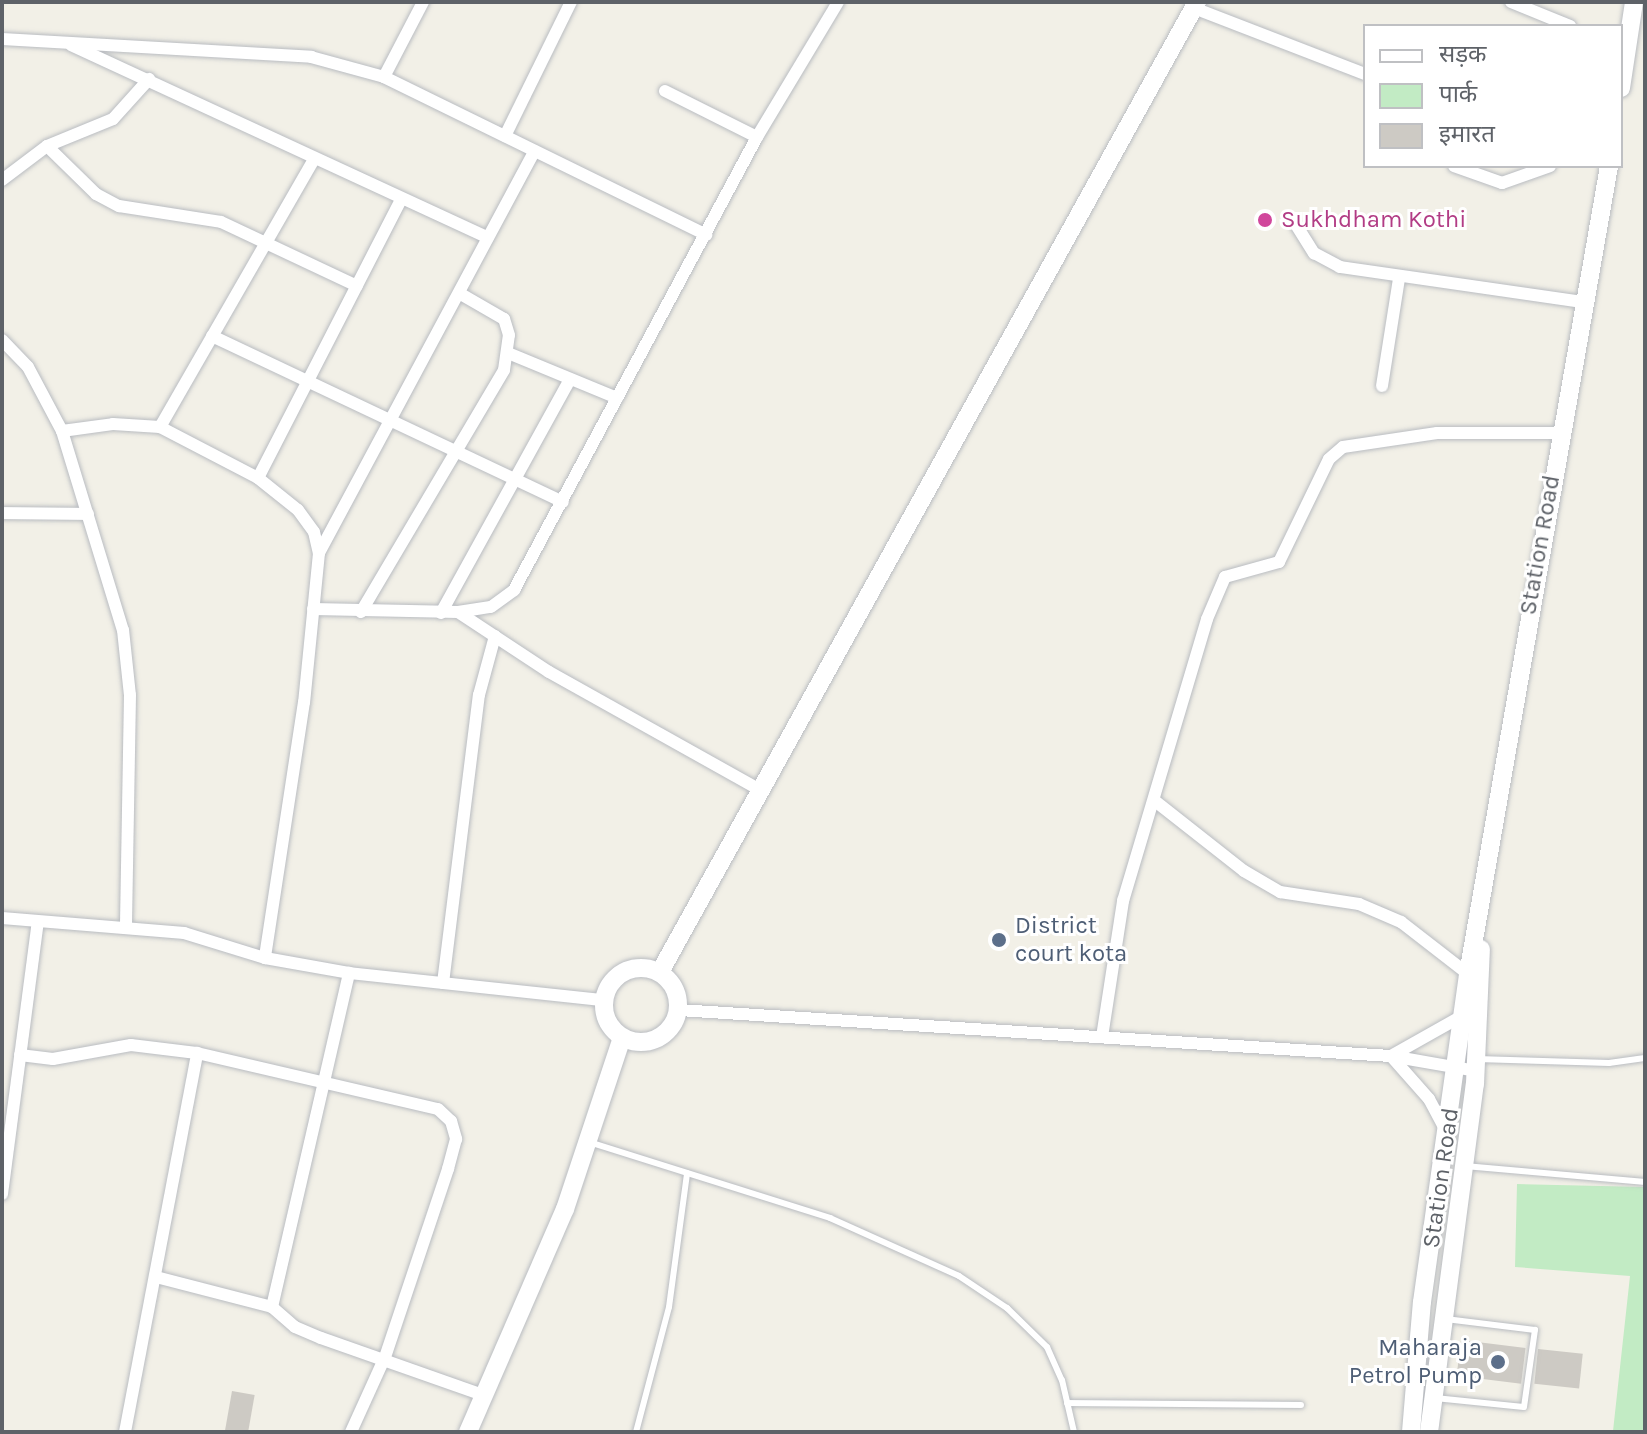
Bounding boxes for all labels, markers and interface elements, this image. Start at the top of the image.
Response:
legend [1363,24,1623,168]
text: सड़क [1439,40,1487,68]
text: पार्क [1439,80,1477,108]
text: इमारत [1439,120,1495,148]
place label: Sukhdham Kothi [1281,206,1466,234]
marker: Sukhdham Kothi [1256,211,1274,229]
street label: Station Road [1514,473,1566,617]
place label: District court kota [1015,912,1127,968]
marker: District court kota [990,931,1008,949]
street label: Station Road [1417,1106,1465,1250]
place label: Maharaja Petrol Pump [1349,1334,1482,1390]
marker: Maharaja Petrol Pump [1489,1353,1507,1371]

